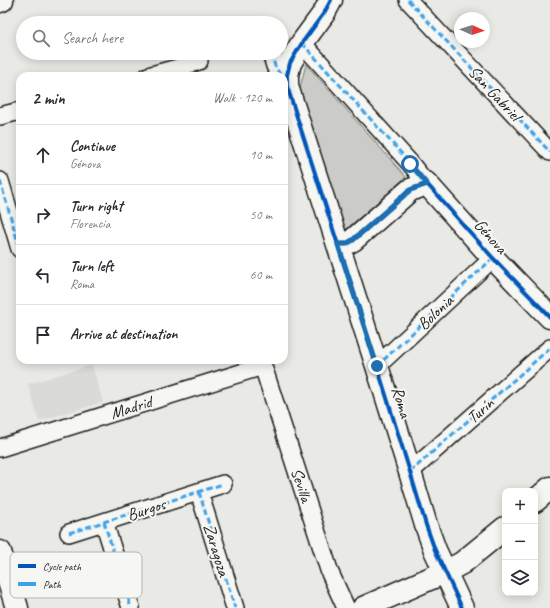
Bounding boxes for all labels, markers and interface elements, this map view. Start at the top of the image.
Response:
north arrow [454,12,490,48]
search box [16,16,288,60]
icon: search [30,27,52,49]
text: Search here [62,29,123,48]
street label: San Gabriel [464,61,528,128]
text: 2 min [32,88,65,109]
text: Walk · 120 m [213,90,272,106]
text: Continue [70,137,115,156]
icon: ahead [32,144,54,166]
text: 10 m [250,147,272,163]
route start [401,155,419,173]
text: Génova [70,156,101,172]
text: Turn right [70,197,123,216]
icon: right [32,204,54,226]
text: 50 m [250,207,272,223]
street label: Génova [469,214,513,259]
text: Florencia [70,216,110,232]
text: Turn left [70,257,113,276]
icon: left [32,264,54,286]
text: 60 m [250,267,272,283]
text: Roma [70,276,94,292]
street label: Bolonia [413,289,459,334]
icon: arrive [32,324,54,346]
text: Arrive at destination [70,325,177,344]
route end [368,357,386,375]
street label: Roma [387,384,416,421]
street label: Madrid [108,391,157,424]
street label: Turín [462,392,499,428]
street label: Sevilla [286,465,318,507]
map controls [502,488,538,596]
button: + [502,488,538,524]
street label: Burgos [124,493,170,526]
street label: Zaragoza [199,521,235,580]
button: − [502,524,538,560]
legend [10,552,142,598]
text: Cycle path [43,559,82,573]
button: layers [502,560,538,596]
text: Path [43,577,62,591]

